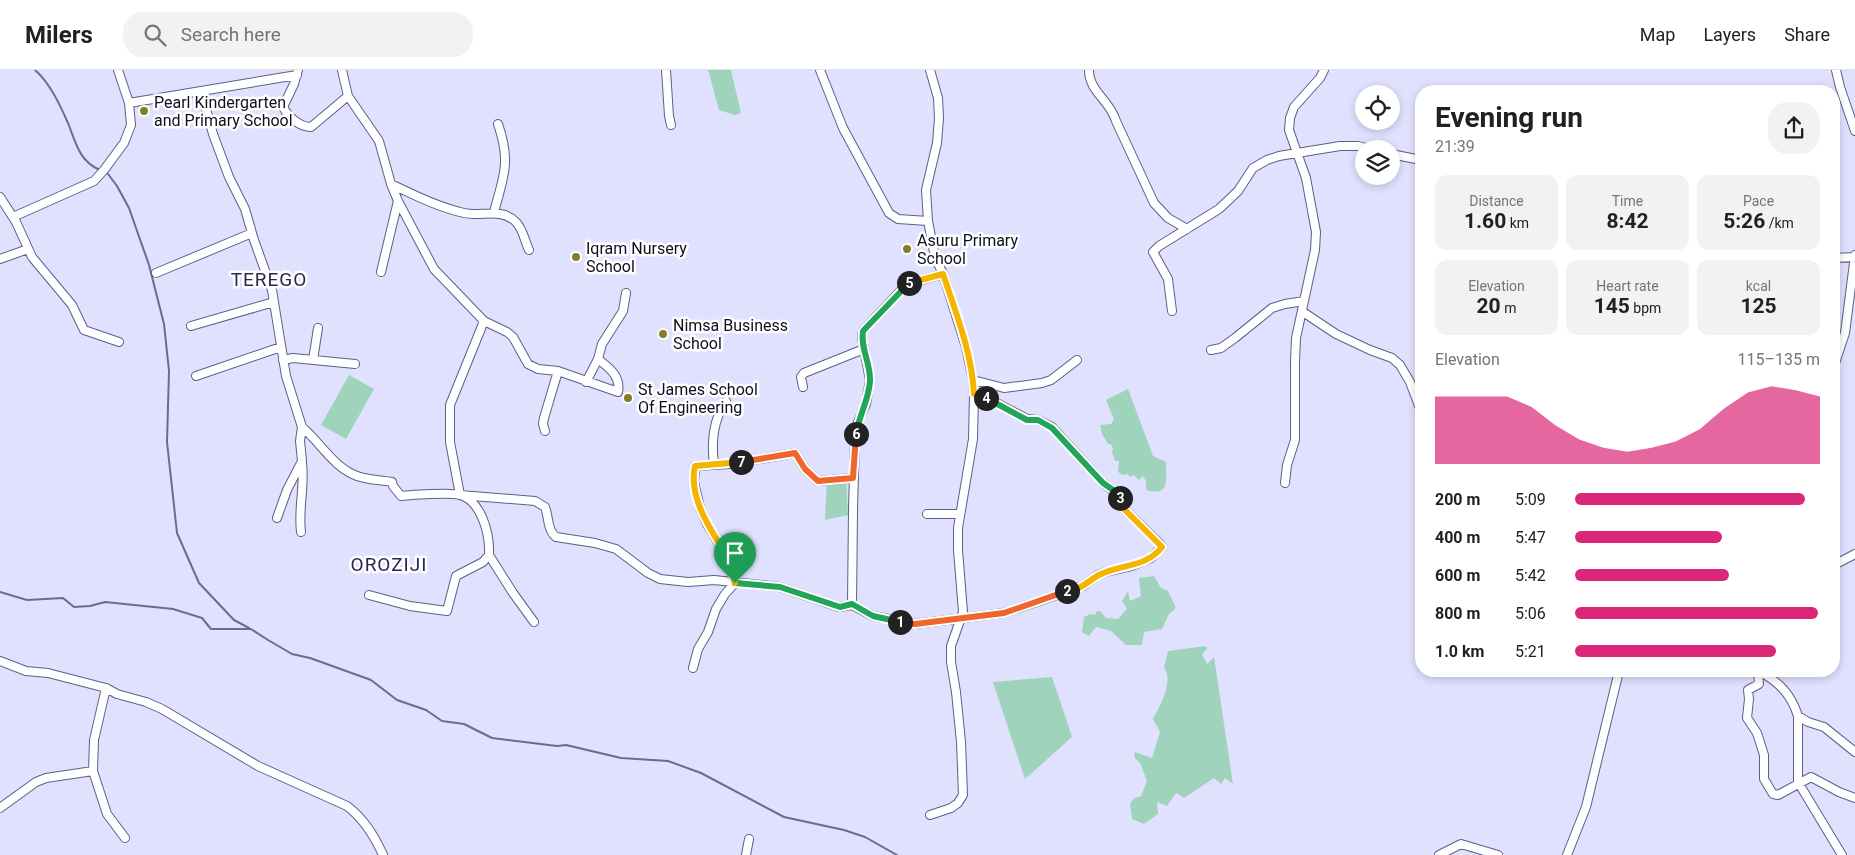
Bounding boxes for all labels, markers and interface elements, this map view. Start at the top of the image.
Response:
search box [123,12,473,57]
text: Milers [25,21,93,49]
icon: search [141,21,169,49]
text: Search here [181,23,281,46]
text: Map [1640,24,1675,45]
text: Layers [1703,24,1756,45]
text: Share [1784,24,1830,45]
map controls [1355,85,1400,185]
button: locate [1355,85,1400,130]
place label: Pearl Kindergarten and Primary School [154,93,293,130]
text: Evening run [1435,101,1583,134]
button: share [1768,102,1820,154]
marker: Pearl Kindergarten and Primary School [138,105,150,117]
text: 21:39 [1435,137,1475,156]
button: layers [1355,140,1400,185]
text: Distance [1469,193,1524,209]
text: Time [1612,193,1643,209]
text: Pace [1743,193,1774,209]
text: 1.60 [1464,209,1506,233]
text: 8:42 [1606,209,1649,233]
text: 5:26 [1723,209,1765,233]
text: km [1506,215,1529,231]
text: /km [1765,215,1794,231]
place label: Asuru Primary School [917,231,1018,268]
place label: Iqram Nursery School [586,239,687,276]
marker: Asuru Primary School [901,243,913,255]
marker: Iqram Nursery School [570,251,582,263]
district label: TEREGO [231,268,307,291]
pin: 5 [896,270,922,296]
text: 5 [905,275,914,291]
text: Elevation [1468,278,1525,294]
text: Heart rate [1596,278,1659,294]
text: kcal [1746,278,1771,294]
text: 20 [1477,294,1501,318]
text: 145 [1594,294,1630,318]
text: 125 [1740,294,1777,318]
text: m [1501,300,1516,316]
text: bpm [1630,300,1661,316]
place label: Nimsa Business School [673,316,788,353]
marker: Nimsa Business School [657,328,669,340]
text: Elevation [1435,350,1500,369]
text: 115–135 m [1738,350,1820,369]
place label: St James School Of Engineering [638,380,758,417]
pin: 4 [974,386,998,410]
text: 4 [982,390,991,406]
marker: St James School Of Engineering [622,392,634,404]
pin: 6 [844,422,868,446]
text: 6 [852,426,861,442]
pin: 7 [728,450,754,474]
text: 7 [737,454,746,470]
pin: 3 [1108,486,1132,510]
text: 3 [1116,490,1125,506]
text: 200 m [1435,490,1480,509]
text: 5:09 [1515,490,1546,509]
text: 400 m [1435,528,1480,547]
text: 5:47 [1515,528,1546,547]
pin [714,532,756,583]
icon: arrive [721,539,749,567]
district label: OROZIJI [351,553,427,576]
text: 600 m [1435,566,1480,585]
text: 5:42 [1515,566,1546,585]
pin: 2 [1054,578,1080,604]
text: 2 [1063,583,1072,599]
text: 800 m [1435,604,1480,623]
text: 5:06 [1515,604,1546,623]
pin: 1 [888,610,912,634]
text: 1 [896,614,905,630]
text: 1.0 km [1435,642,1484,661]
text: 5:21 [1515,642,1546,661]

